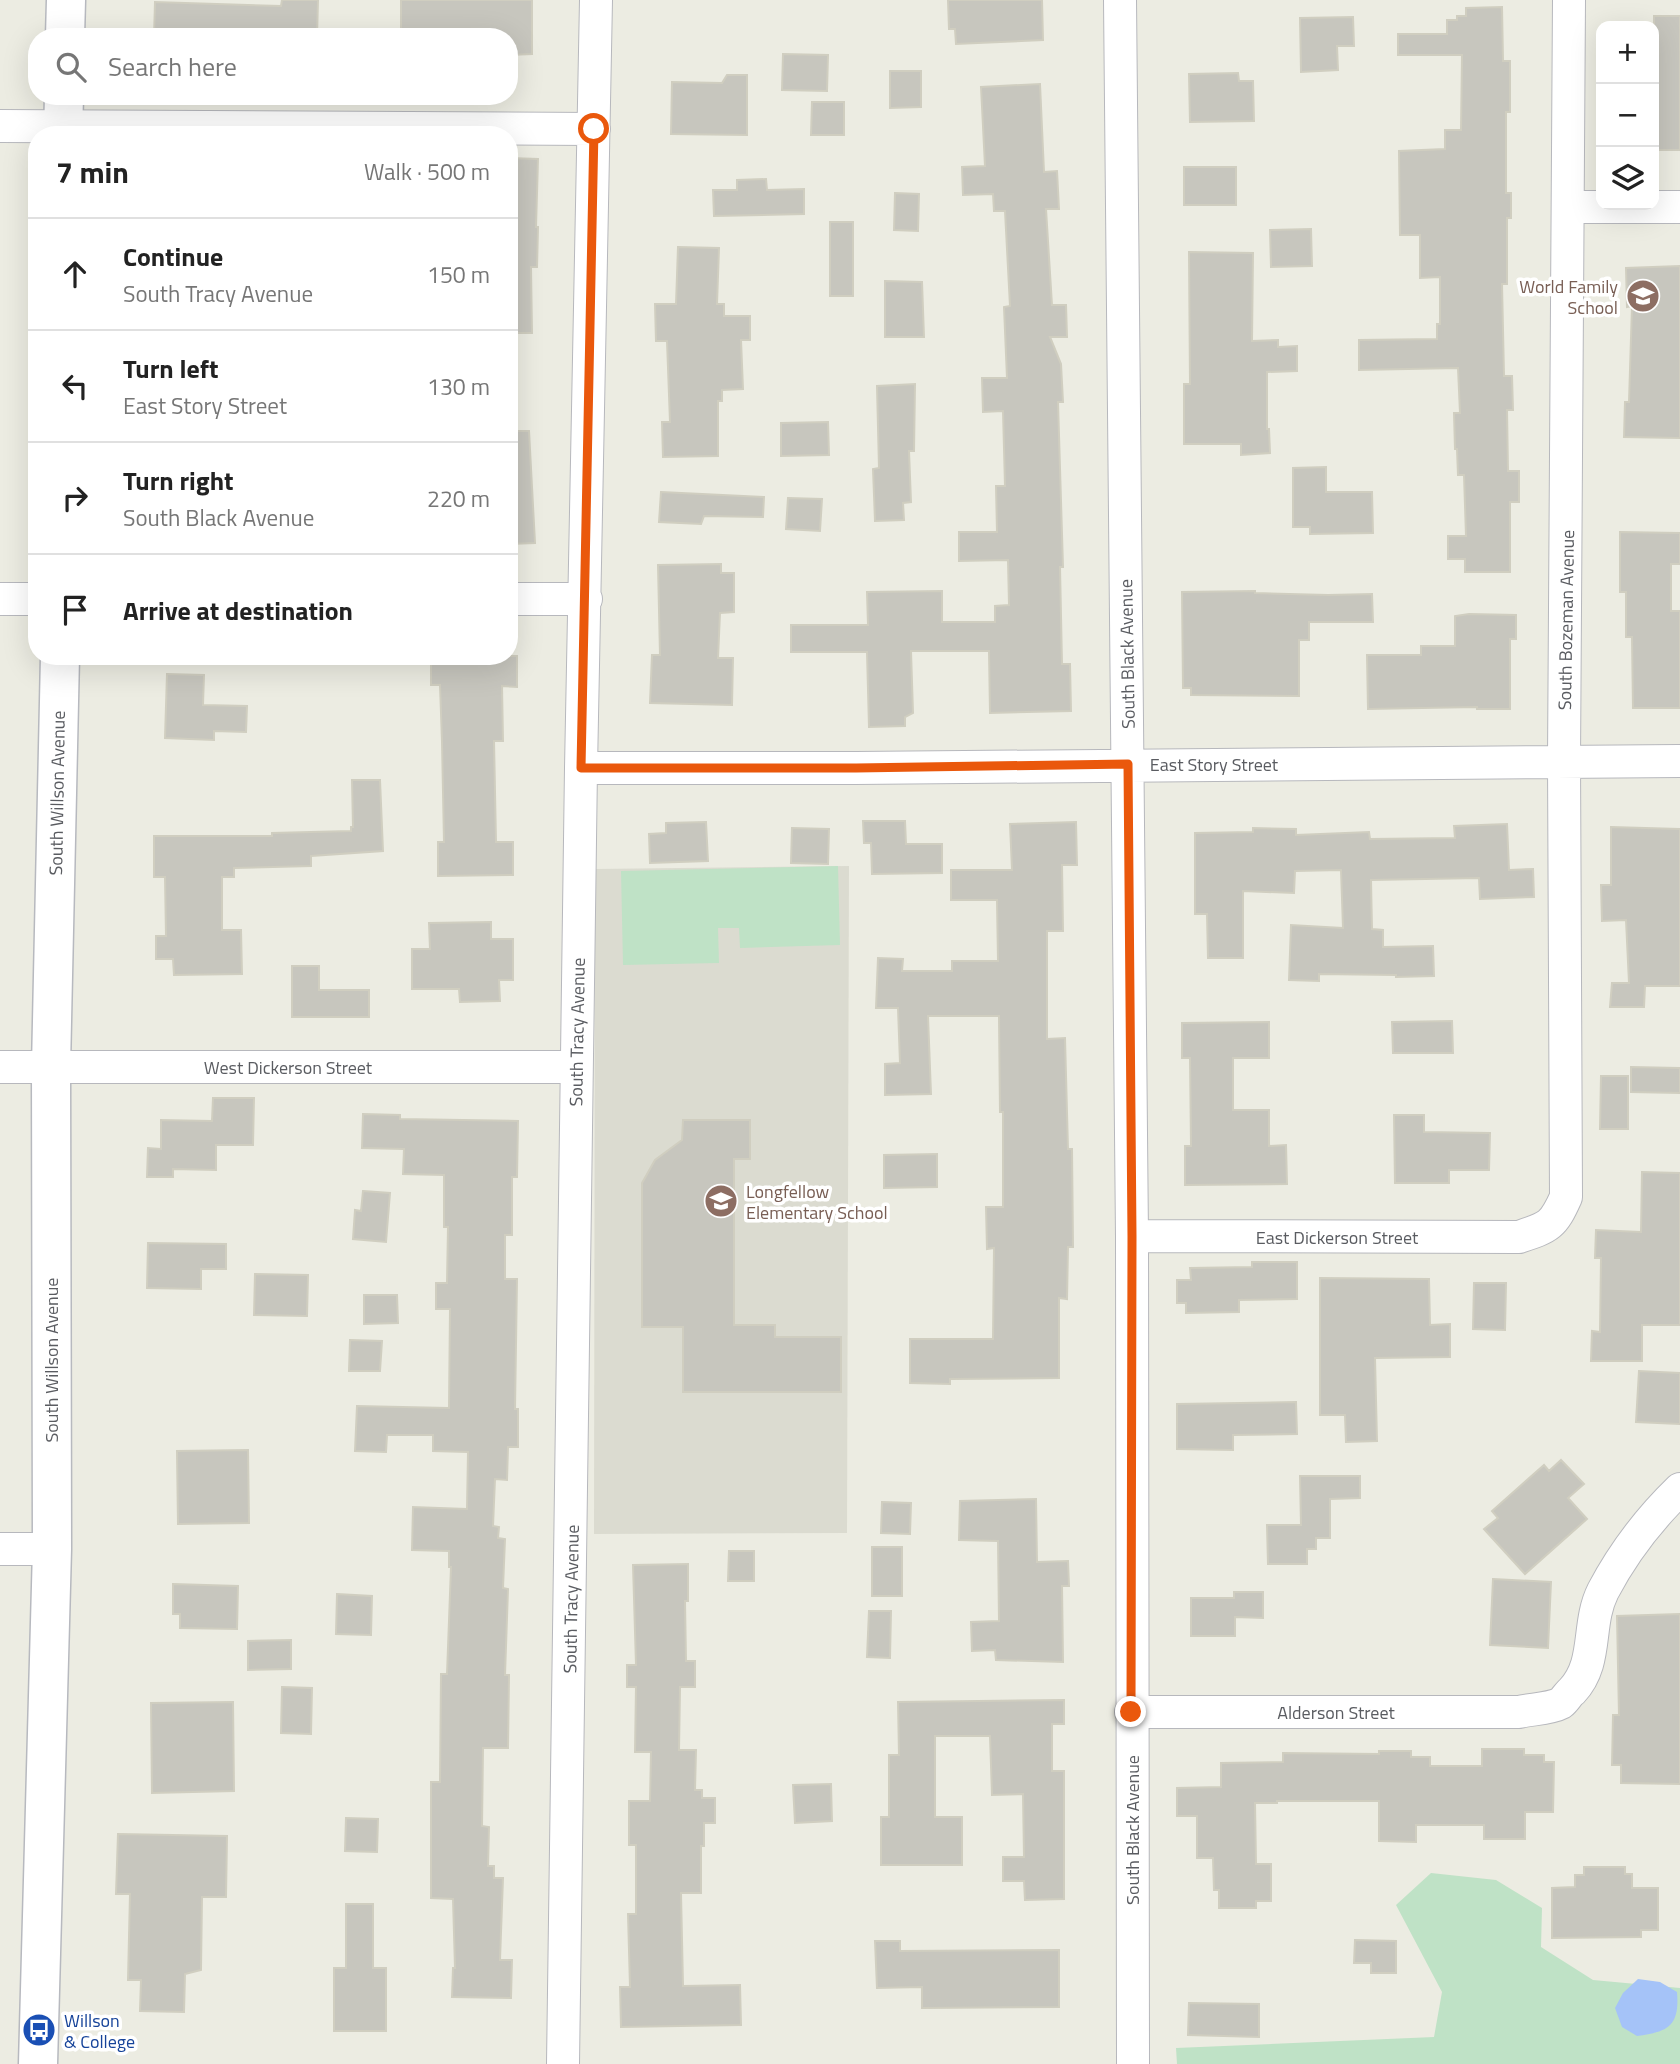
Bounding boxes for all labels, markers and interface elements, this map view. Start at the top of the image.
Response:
map controls [1596,21,1659,210]
button: + [1596,21,1659,84]
search box [28,28,518,105]
text: Search here [108,47,237,86]
icon: search [52,48,90,86]
button: − [1596,84,1659,147]
route start [578,113,609,144]
button: layers [1596,147,1659,210]
text: 7 min [56,149,129,195]
text: Walk · 500 m [364,154,490,189]
text: Continue [123,237,223,276]
icon: ahead [56,255,94,293]
text: 150 m [427,257,490,292]
place label: World Family School [1519,273,1618,321]
text: South Tracy Avenue [123,276,313,311]
school or university icon: World Family School [1624,277,1662,315]
text: Turn left [123,349,218,388]
icon: left [56,367,94,405]
text: 130 m [427,369,490,404]
text: East Story Street [123,388,287,423]
text: Turn right [123,461,234,500]
icon: right [56,479,94,517]
text: 220 m [427,481,490,516]
text: South Black Avenue [123,500,314,535]
street label: South Bozeman Avenue [1551,530,1581,710]
street label: South Black Avenue [1112,579,1142,729]
icon: arrive [56,591,94,629]
text: Arrive at destination [123,591,353,630]
street label: South Willson Avenue [42,710,72,876]
street label: East Story Street [1150,751,1279,778]
street label: South Tracy Avenue [562,957,592,1107]
street label: West Dickerson Street [204,1054,373,1081]
place label: Longfellow Elementary School [746,1178,888,1226]
school or university icon: Longfellow Elementary School [702,1182,740,1220]
street label: East Dickerson Street [1256,1224,1419,1251]
street label: South Willson Avenue [38,1278,65,1442]
street label: South Tracy Avenue [556,1524,586,1674]
route end [1115,1696,1146,1727]
street label: Alderson Street [1277,1699,1395,1726]
street label: South Black Avenue [1119,1755,1146,1905]
place label: Willson & College [64,2007,135,2055]
bus stop icon: Willson & College [20,2011,58,2049]

